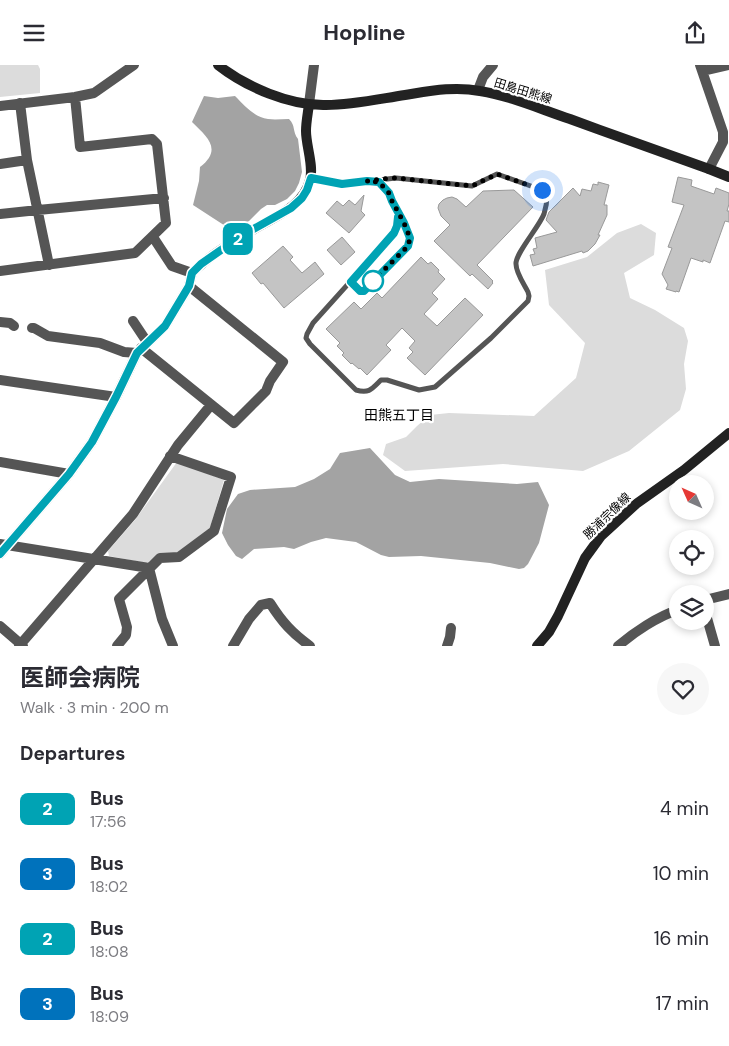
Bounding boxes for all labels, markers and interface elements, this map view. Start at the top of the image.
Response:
text: Hopline [323,18,406,47]
icon: menu [20,19,48,47]
icon: share [681,19,709,47]
street label: 田島田熊線 [492,75,554,107]
your location [530,178,555,203]
line badge: 2 [222,223,254,255]
text: 2 [233,227,243,251]
unlabelled marker [362,270,384,292]
district label: 田熊五丁目 [364,406,434,424]
north arrow [669,475,714,520]
map controls [669,475,714,630]
street label: 勝浦宗像線 [580,489,634,543]
button: locate [669,530,714,575]
button: layers [669,585,714,630]
text: 医師会病院 [20,662,140,693]
button: heart [657,663,709,715]
text: Walk · 3 min · 200 m [20,697,169,718]
text: Departures [20,741,125,766]
text: Bus [90,786,124,811]
text: 4 min [660,796,709,821]
text: 2 [42,797,53,821]
text: 17:56 [90,811,127,832]
text: Bus [90,851,124,876]
text: 10 min [653,861,709,886]
text: 3 [42,862,53,886]
text: 18:02 [90,876,128,897]
text: Bus [90,916,124,941]
text: 16 min [654,926,709,951]
text: 2 [42,927,53,951]
text: 18:08 [90,941,129,962]
text: Bus [90,981,124,1006]
text: 17 min [655,991,709,1016]
text: 3 [42,992,53,1016]
text: 18:09 [90,1006,129,1027]

